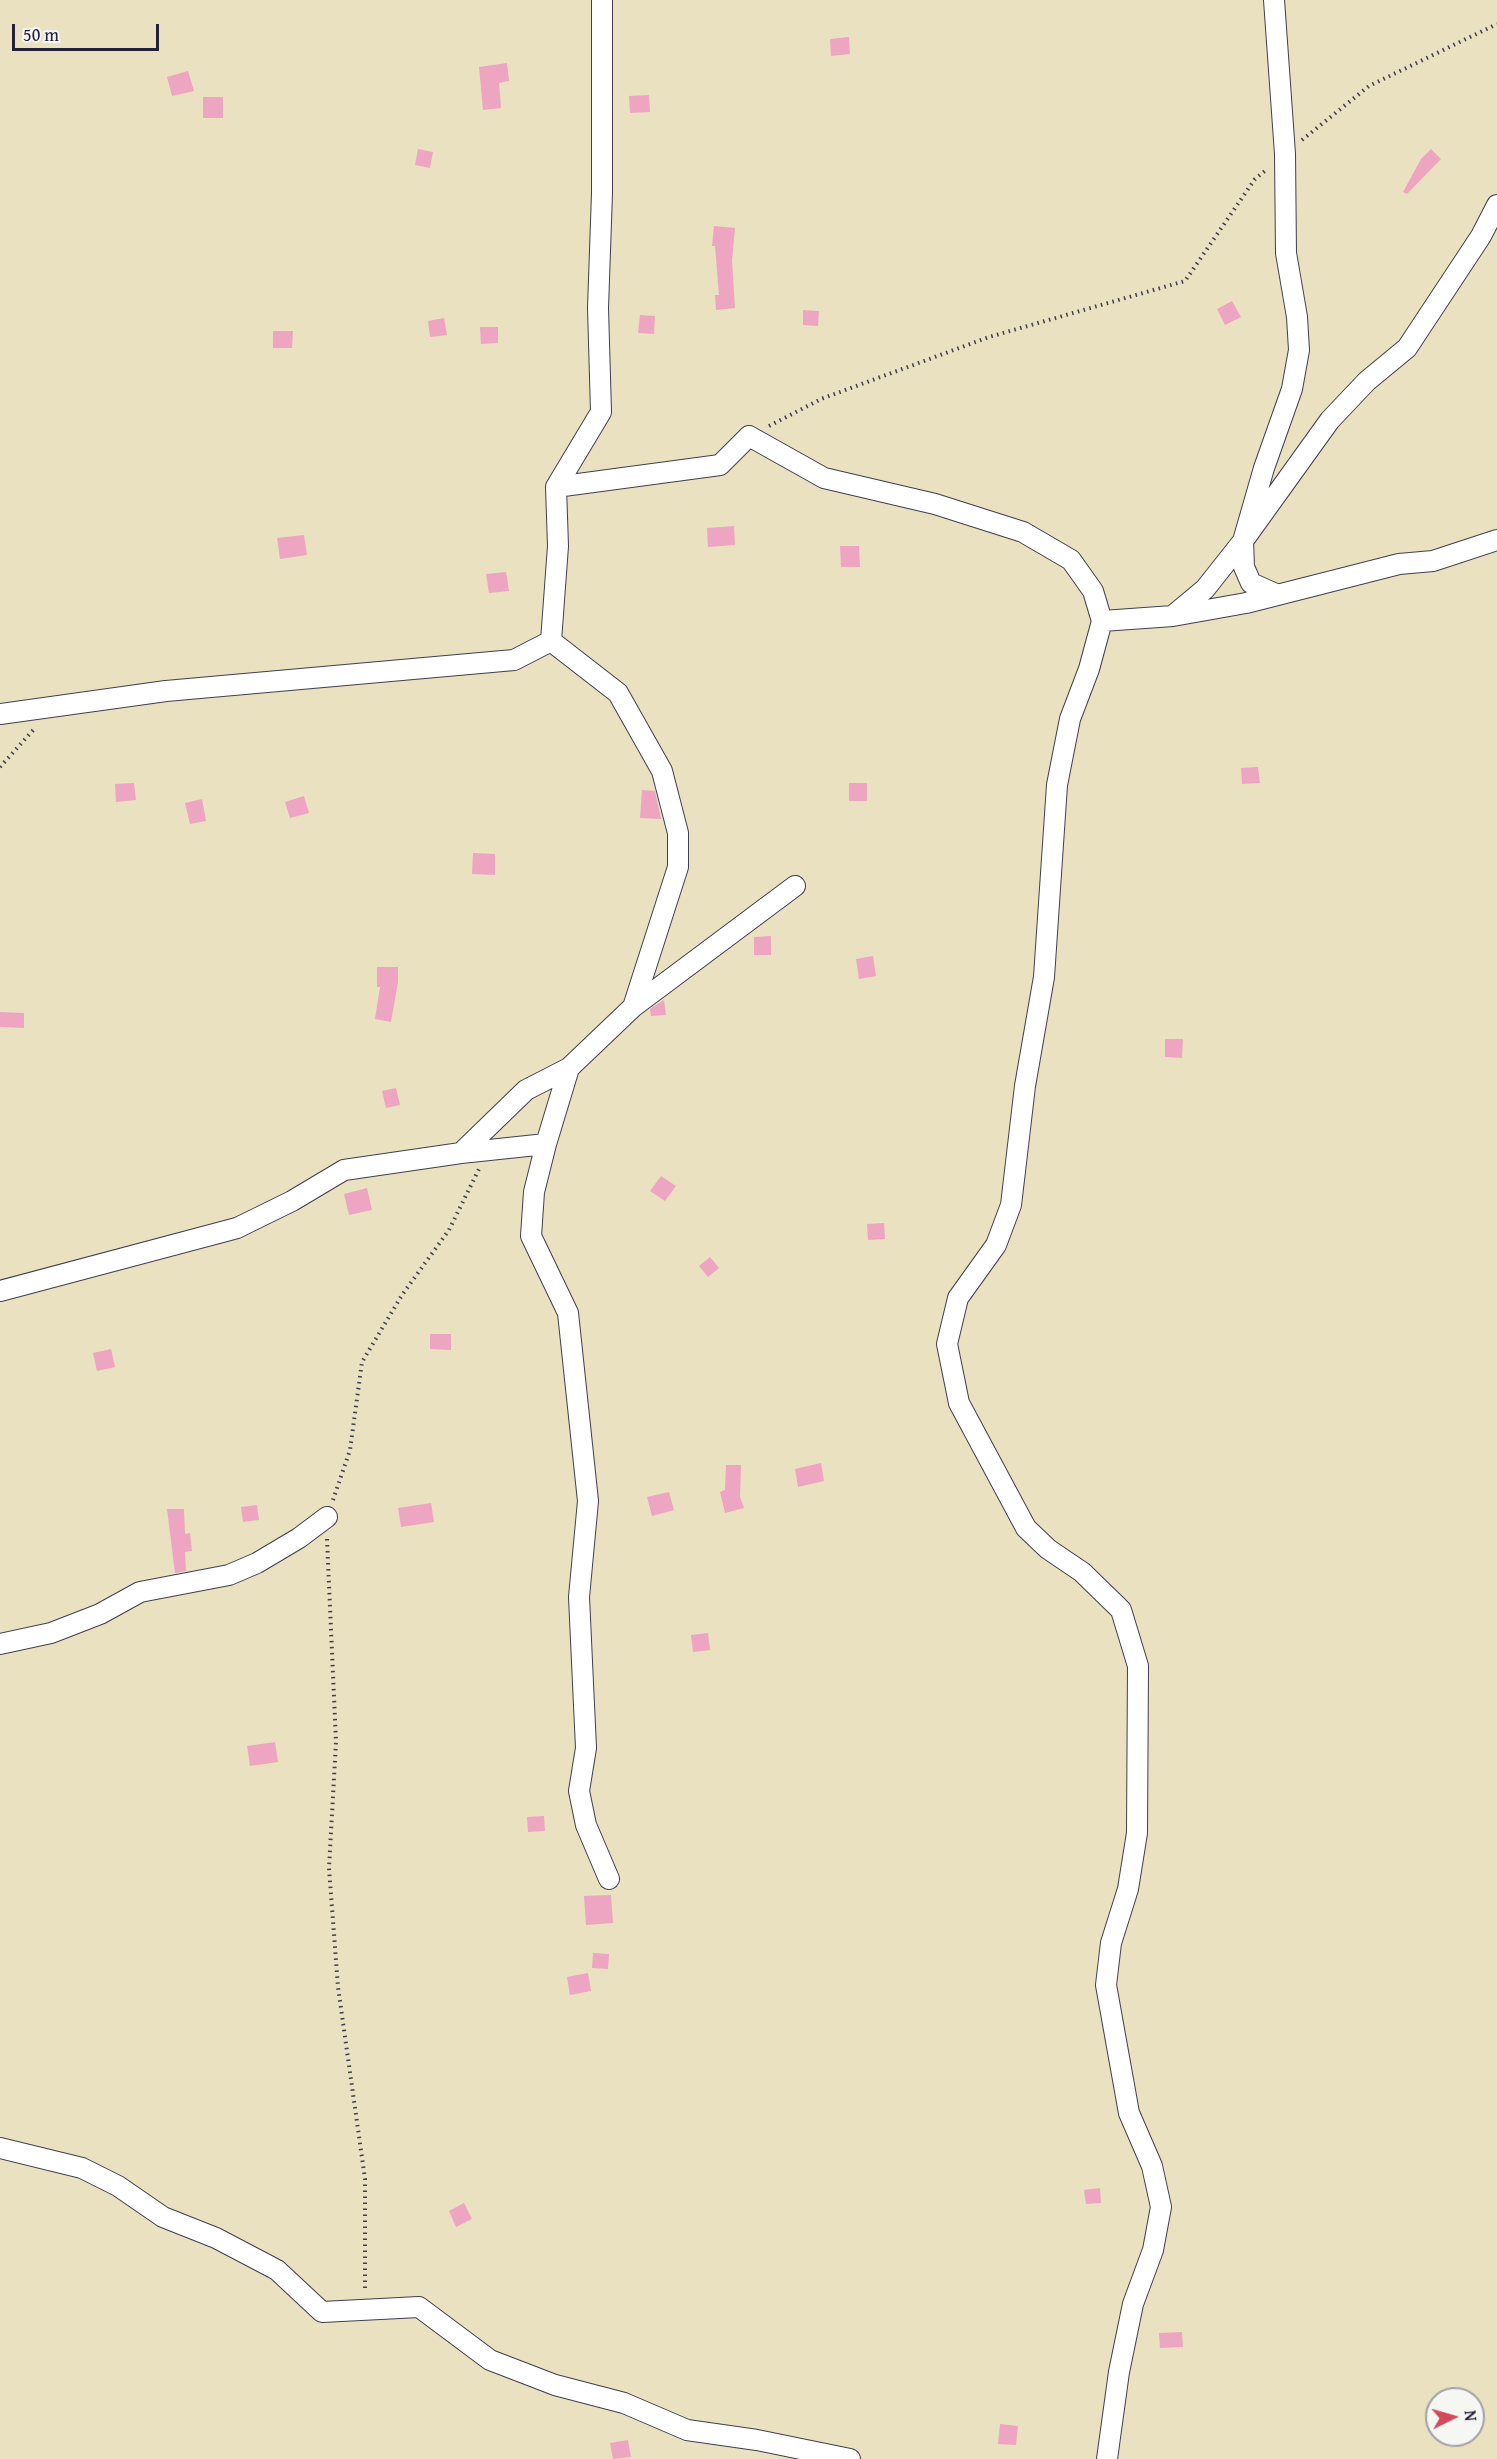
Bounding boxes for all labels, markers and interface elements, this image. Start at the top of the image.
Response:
scale bar [15,12,162,50]
text: 50 m [23,21,59,48]
north arrow [1425,2387,1485,2447]
text: N [1459,2409,1483,2422]

